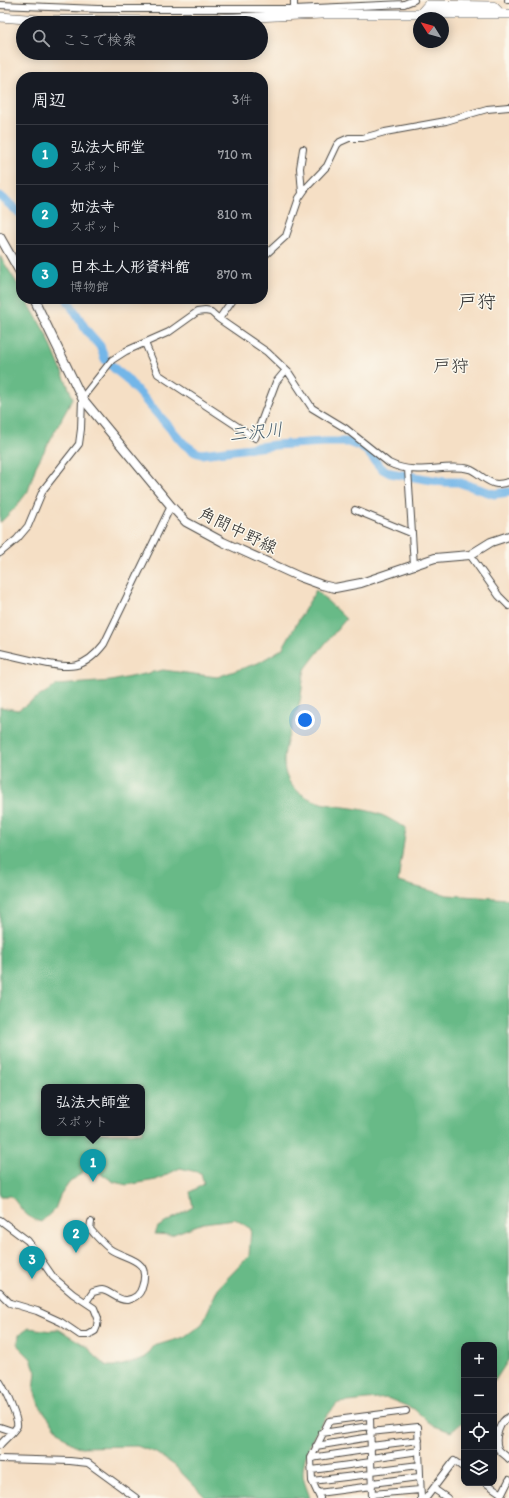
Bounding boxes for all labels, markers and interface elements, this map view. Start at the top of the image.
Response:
north arrow [413,12,449,48]
search box [16,16,268,60]
icon: search [30,27,52,49]
text: ここで検索 [62,31,137,49]
text: 周辺 [32,90,66,110]
text: 3件 [232,92,252,107]
text: 弘法大師堂 [70,138,145,156]
text: 1 [42,147,48,162]
text: 710 m [218,147,252,162]
text: スポット [70,159,122,174]
text: 如法寺 [70,198,115,216]
text: 2 [42,207,48,222]
text: 810 m [217,207,252,222]
text: スポット [70,219,122,234]
text: 日本土人形資料館 [70,258,190,276]
text: 3 [41,267,49,282]
text: 870 m [217,267,252,282]
text: 博物館 [70,279,109,294]
district label: 戸狩 [458,290,496,313]
district label: 戸狩 [433,355,469,377]
water label: 三沢川 [228,418,284,446]
street label: 角間中野線 [195,502,281,558]
your location [295,710,315,730]
popup [41,1084,145,1136]
text: 弘法大師堂 [55,1093,131,1111]
text: スポット [55,1114,108,1129]
pin: 1 [80,1149,106,1182]
pin: 2 [63,1220,89,1253]
pin: 3 [19,1246,45,1279]
map controls [461,1342,497,1486]
button: + [461,1342,497,1378]
button: − [461,1378,497,1414]
button: locate [461,1414,497,1450]
button: layers [461,1450,497,1486]

